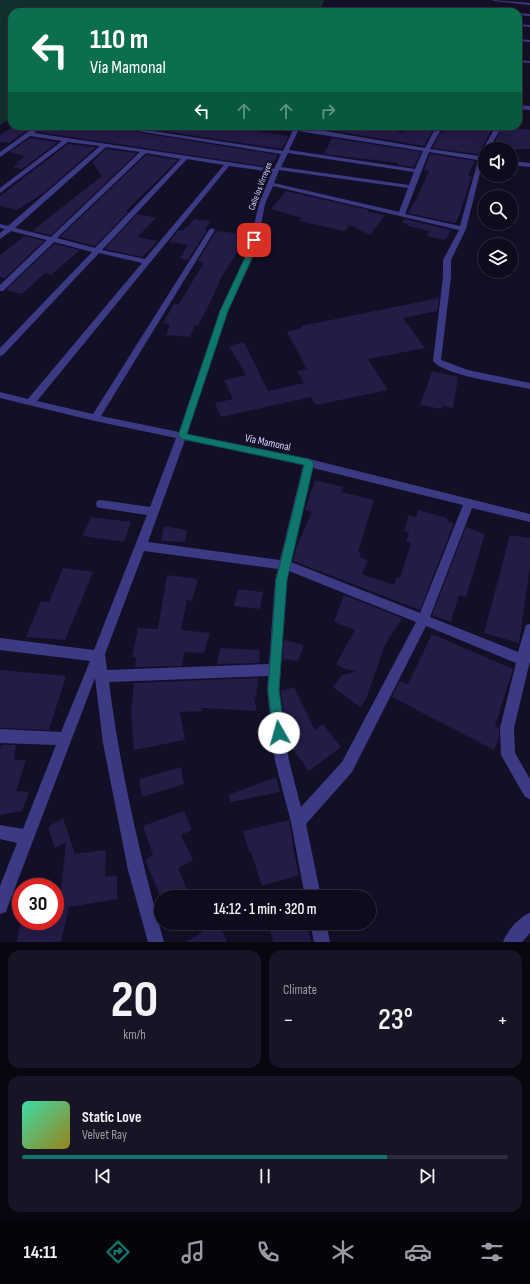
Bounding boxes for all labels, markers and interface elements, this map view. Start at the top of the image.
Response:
text: 110 m [90,23,148,56]
icon: left [24,24,76,76]
text: Vía Mamonal [90,57,166,78]
icon: left [191,100,213,122]
icon: ahead [233,100,255,122]
icon: ahead [275,100,297,122]
icon: right [317,100,339,122]
map controls [478,142,518,278]
button: sound [478,142,518,182]
street label: Calle los Virreyes [246,161,275,212]
button: search [478,190,518,230]
pin [237,223,271,257]
icon: arrive [243,229,265,251]
button: layers [478,238,518,278]
street label: Vía Mamonal [244,431,292,454]
position arrow [258,712,300,754]
speed limit sign: 30 [12,878,64,930]
text: 14:12 · 1 min · 320 m [213,900,317,919]
text: 20 [111,969,158,1032]
text: Climate [283,982,317,998]
text: 23° [378,1002,413,1038]
text: − [283,1007,294,1034]
text: + [497,1007,508,1034]
text: km/h [123,1027,146,1043]
text: Static Love [82,1108,141,1127]
text: Velvet Ray [82,1127,127,1143]
icon: previous [92,1165,114,1187]
icon: pause [254,1165,276,1187]
icon: next [416,1165,438,1187]
icon: directions [104,1238,132,1266]
icon: music [179,1238,207,1266]
icon: phone [254,1238,282,1266]
icon: climate [329,1238,357,1266]
icon: car [404,1238,432,1266]
icon: filters [478,1238,506,1266]
text: 14:11 [23,1242,57,1263]

